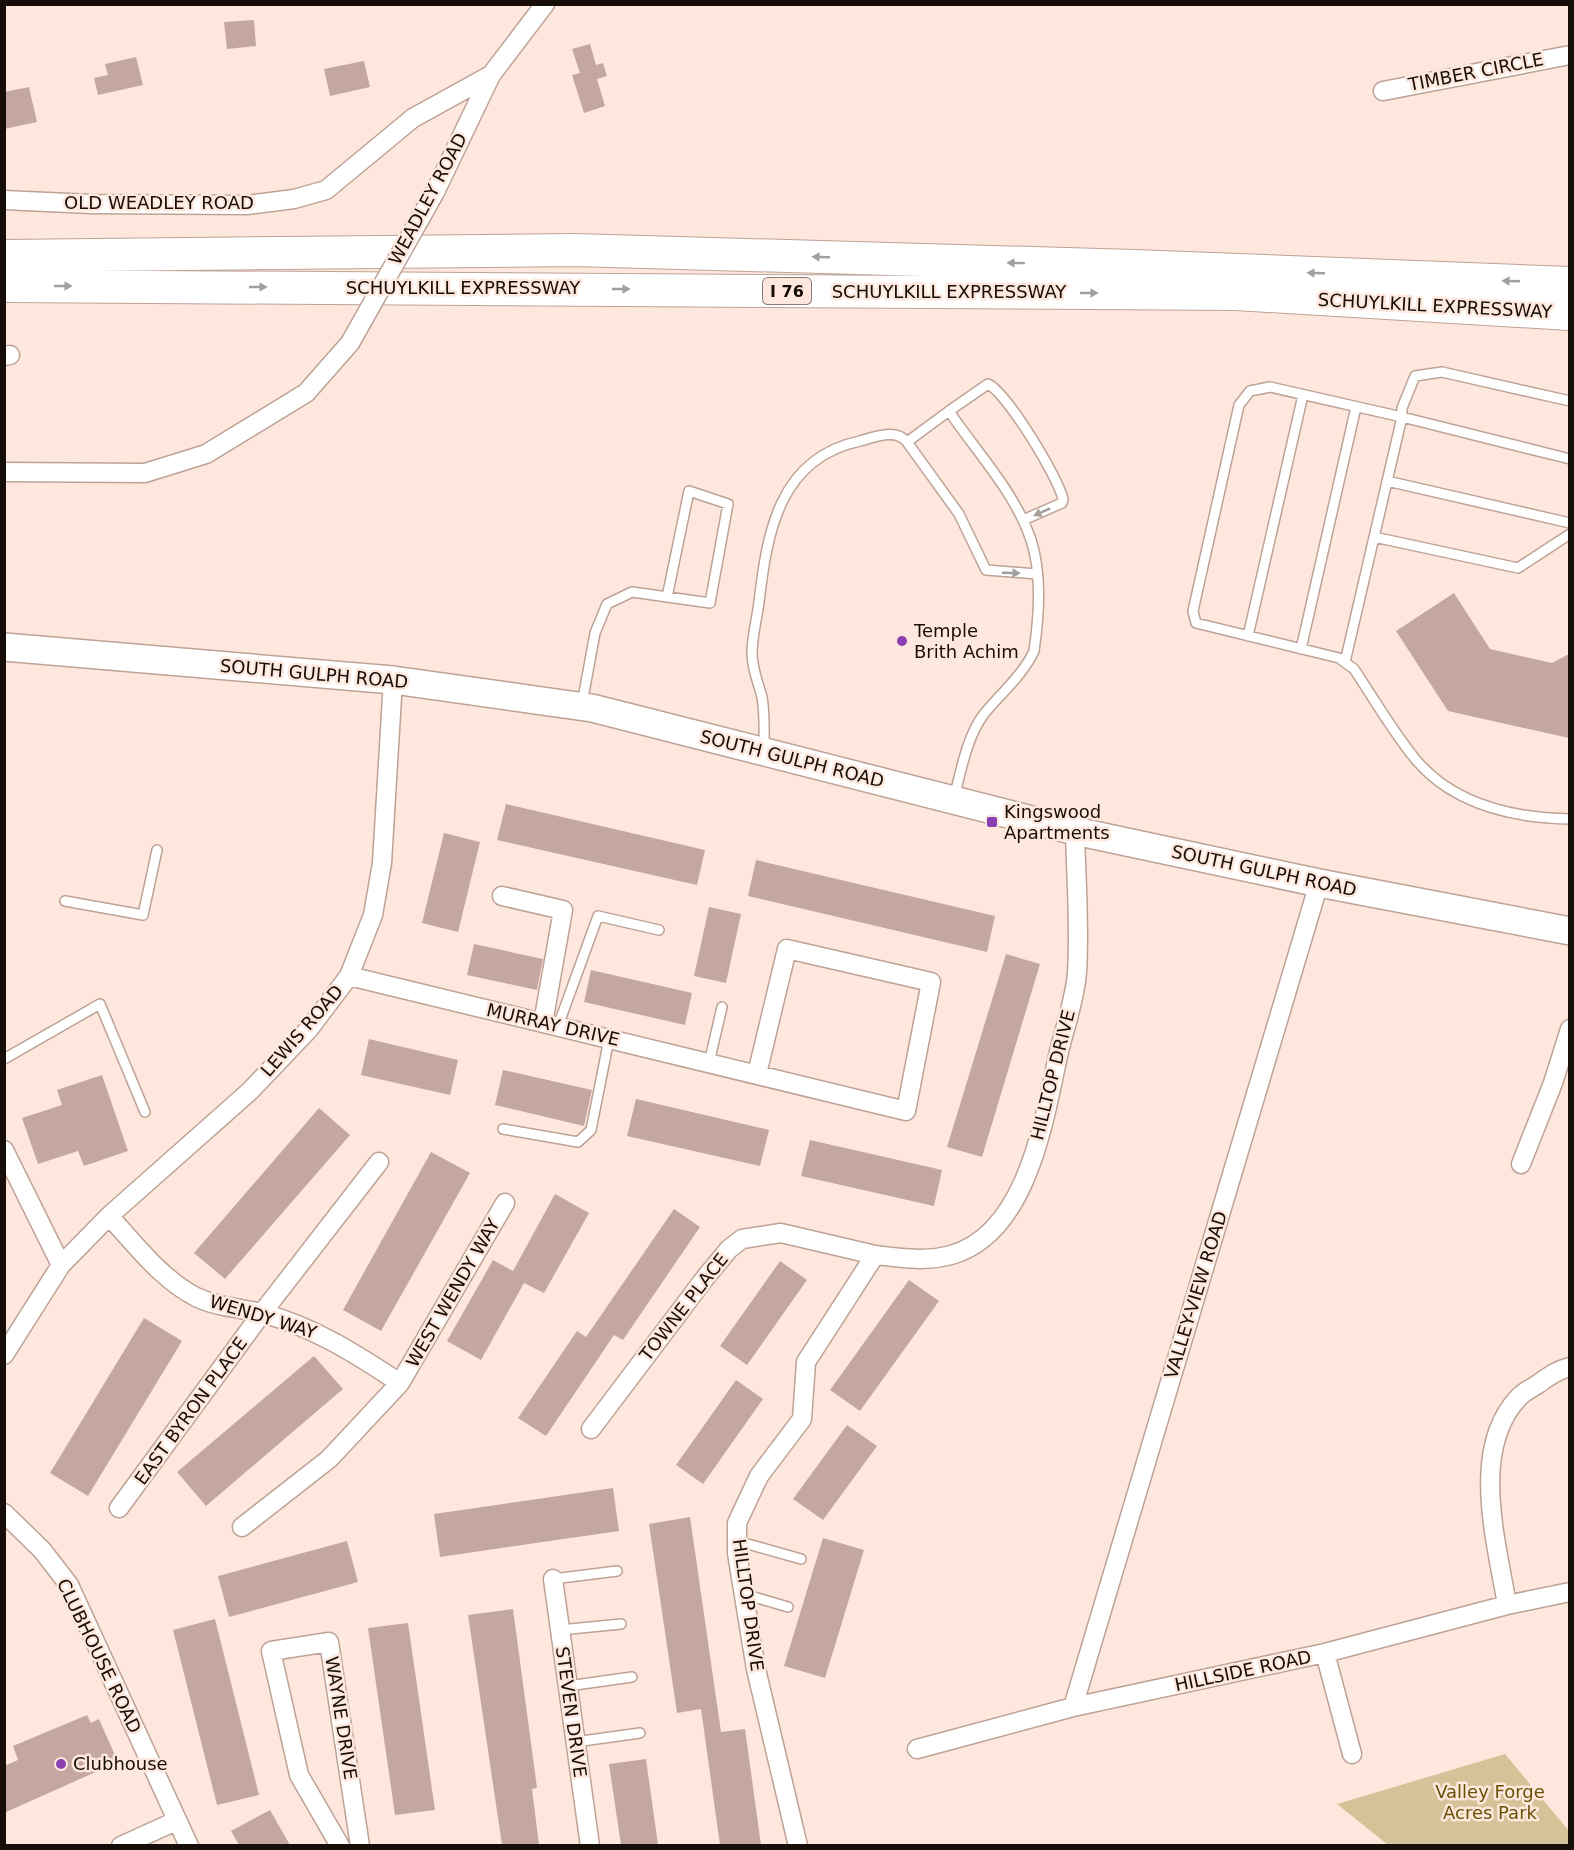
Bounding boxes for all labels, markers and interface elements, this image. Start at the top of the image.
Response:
street label: TIMBER CIRCLE [1406,48,1545,95]
street label: WEADLEY ROAD [384,129,471,268]
street label: OLD WEADLEY ROAD [64,192,254,213]
one-way arrow [812,252,831,262]
one-way arrow [1007,258,1026,267]
one-way arrow [1307,268,1326,278]
one-way arrow [1502,276,1521,286]
street label: SCHUYLKILL EXPRESSWAY [346,277,581,298]
road number: I 76 [763,278,811,304]
one-way arrow [53,281,72,291]
street label: SCHUYLKILL EXPRESSWAY [832,281,1067,302]
one-way arrow [248,282,267,292]
one-way arrow [611,285,630,294]
one-way arrow [1079,288,1098,298]
street label: SCHUYLKILL EXPRESSWAY [1317,289,1554,322]
one-way arrow [1034,507,1051,516]
one-way arrow [1002,568,1021,577]
place label: Temple Brith Achim [913,620,1019,662]
marker: Temple Brith Achim [895,634,909,648]
street label: SOUTH GULPH ROAD [219,655,409,692]
street label: SOUTH GULPH ROAD [698,725,886,792]
place label: Kingswood Apartments [1004,801,1110,843]
marker: Kingswood Apartments [985,815,999,829]
street label: SOUTH GULPH ROAD [1170,841,1359,900]
street label: LEWIS ROAD [256,981,347,1081]
street label: MURRAY DRIVE [485,999,622,1050]
street label: HILLTOP DRIVE [1026,1008,1079,1142]
street label: VALLEY-VIEW ROAD [1160,1208,1231,1381]
street label: WEST WENDY WAY [401,1214,504,1371]
street label: TOWNE PLACE [634,1249,732,1365]
street label: WENDY WAY [207,1290,320,1343]
street label: EAST BYRON PLACE [130,1333,251,1489]
street label: HILLTOP DRIVE [729,1537,768,1673]
street label: CLUBHOUSE ROAD [53,1575,146,1736]
street label: STEVEN DRIVE [552,1645,591,1779]
street label: HILLSIDE ROAD [1173,1646,1313,1695]
street label: WAYNE DRIVE [321,1655,362,1781]
place label: Clubhouse [73,1753,168,1774]
marker: Clubhouse [54,1757,68,1771]
park label: Valley Forge Acres Park [1435,1781,1545,1823]

